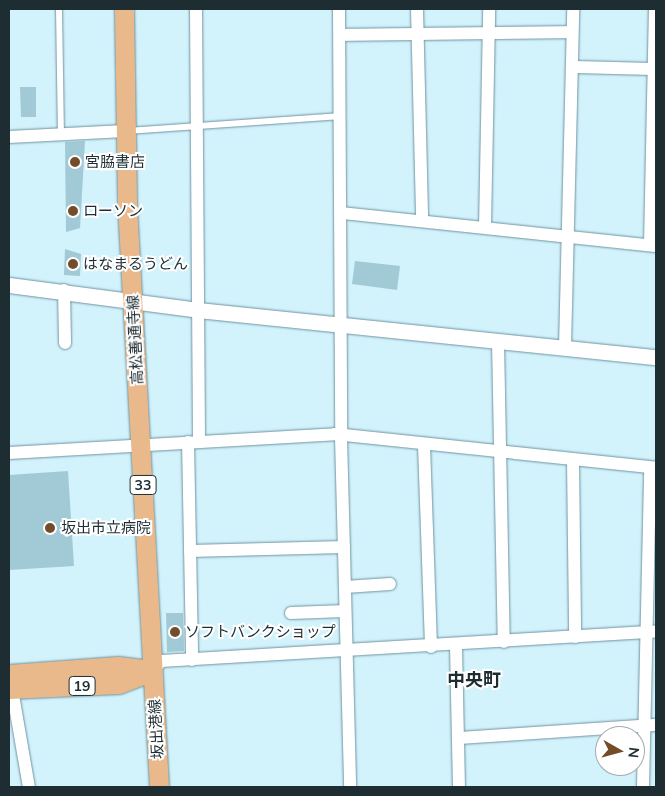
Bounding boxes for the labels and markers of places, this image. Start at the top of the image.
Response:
place label: 宮脇書店 [85,153,145,171]
marker: 宮脇書店 [69,156,81,168]
place label: ローソン [83,202,143,220]
marker: ローソン [67,205,79,217]
place label: はなまるうどん [83,255,188,273]
marker: はなまるうどん [67,258,79,270]
place label: 坂出市立病院 [61,519,151,537]
marker: 坂出市立病院 [43,521,57,535]
place label: ソフトバンクショップ [185,623,335,641]
marker: ソフトバンクショップ [169,626,181,638]

